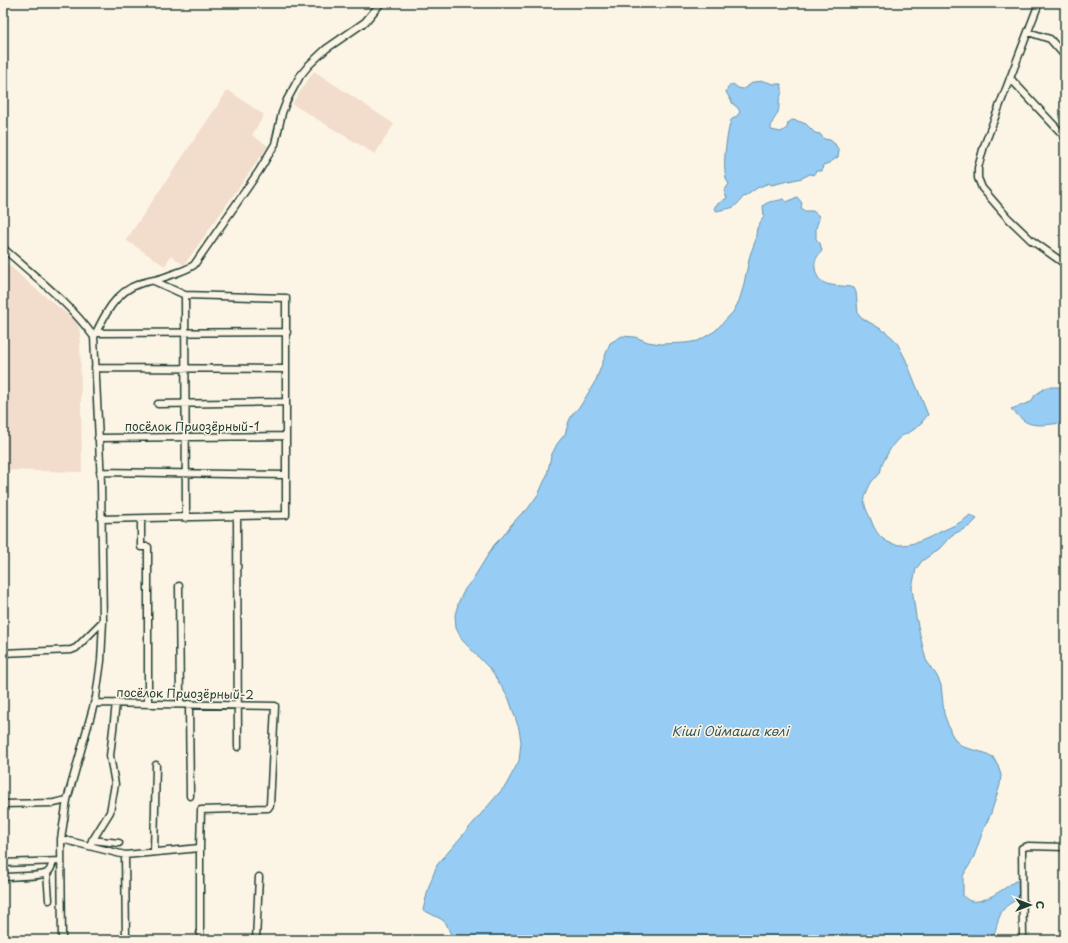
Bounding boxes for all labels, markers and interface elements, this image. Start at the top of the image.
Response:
street label: посёлок Приозёрный-1 [125,417,259,435]
street label: посёлок Приозёрный-2 [116,683,254,703]
water label: Кіші Оймаша көлi [671,721,791,740]
north arrow [1010,885,1050,925]
text: С [1032,901,1049,909]

